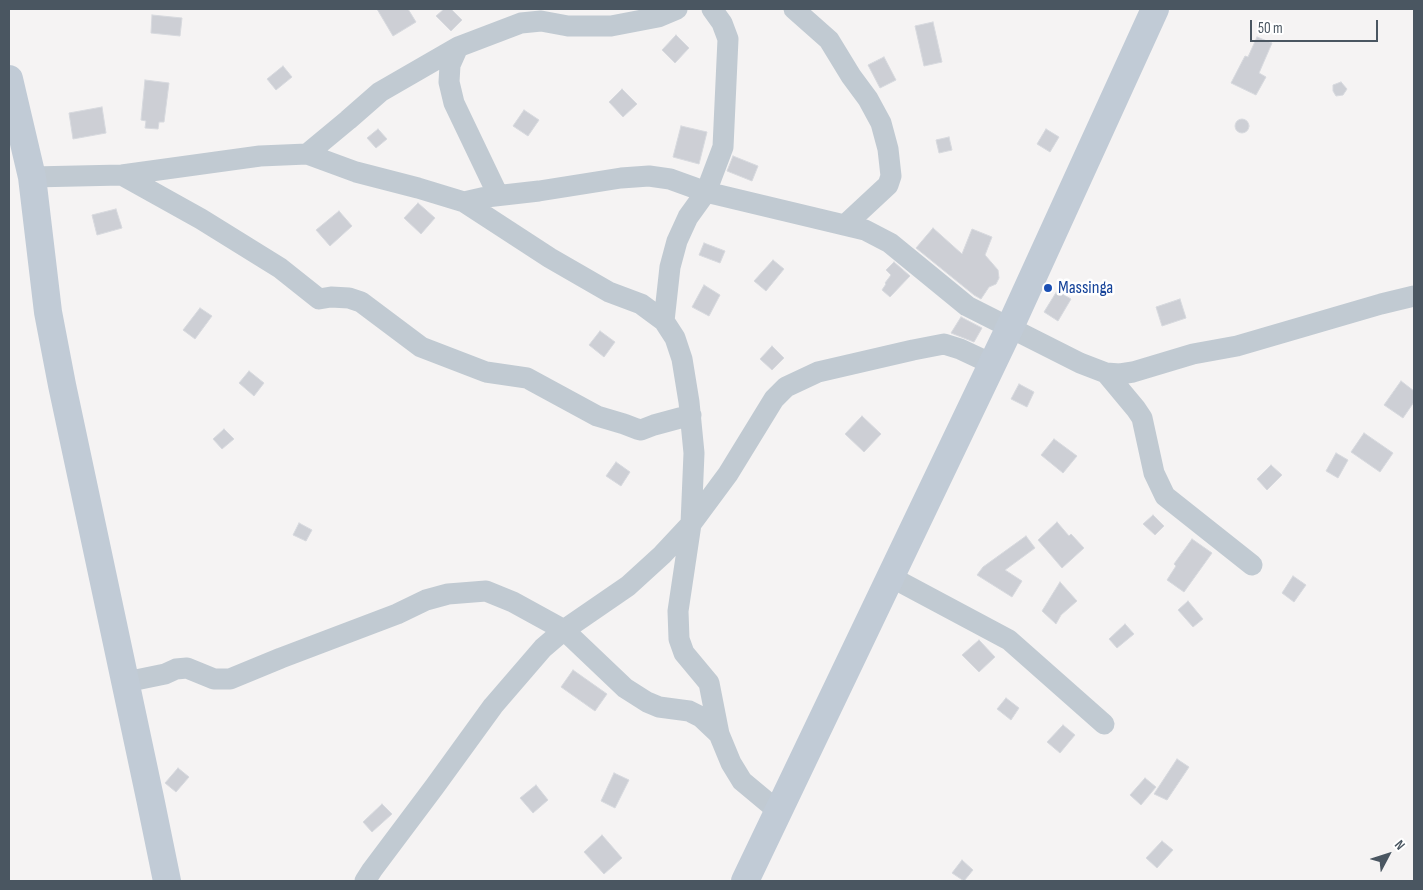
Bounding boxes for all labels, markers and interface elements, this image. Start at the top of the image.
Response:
scale bar [1253,10,1380,42]
text: 50 m [1258,19,1283,38]
place label: Massinga [1058,277,1113,299]
marker: Massinga [1042,282,1054,294]
north arrow [1363,830,1413,880]
text: N [1391,837,1409,853]

